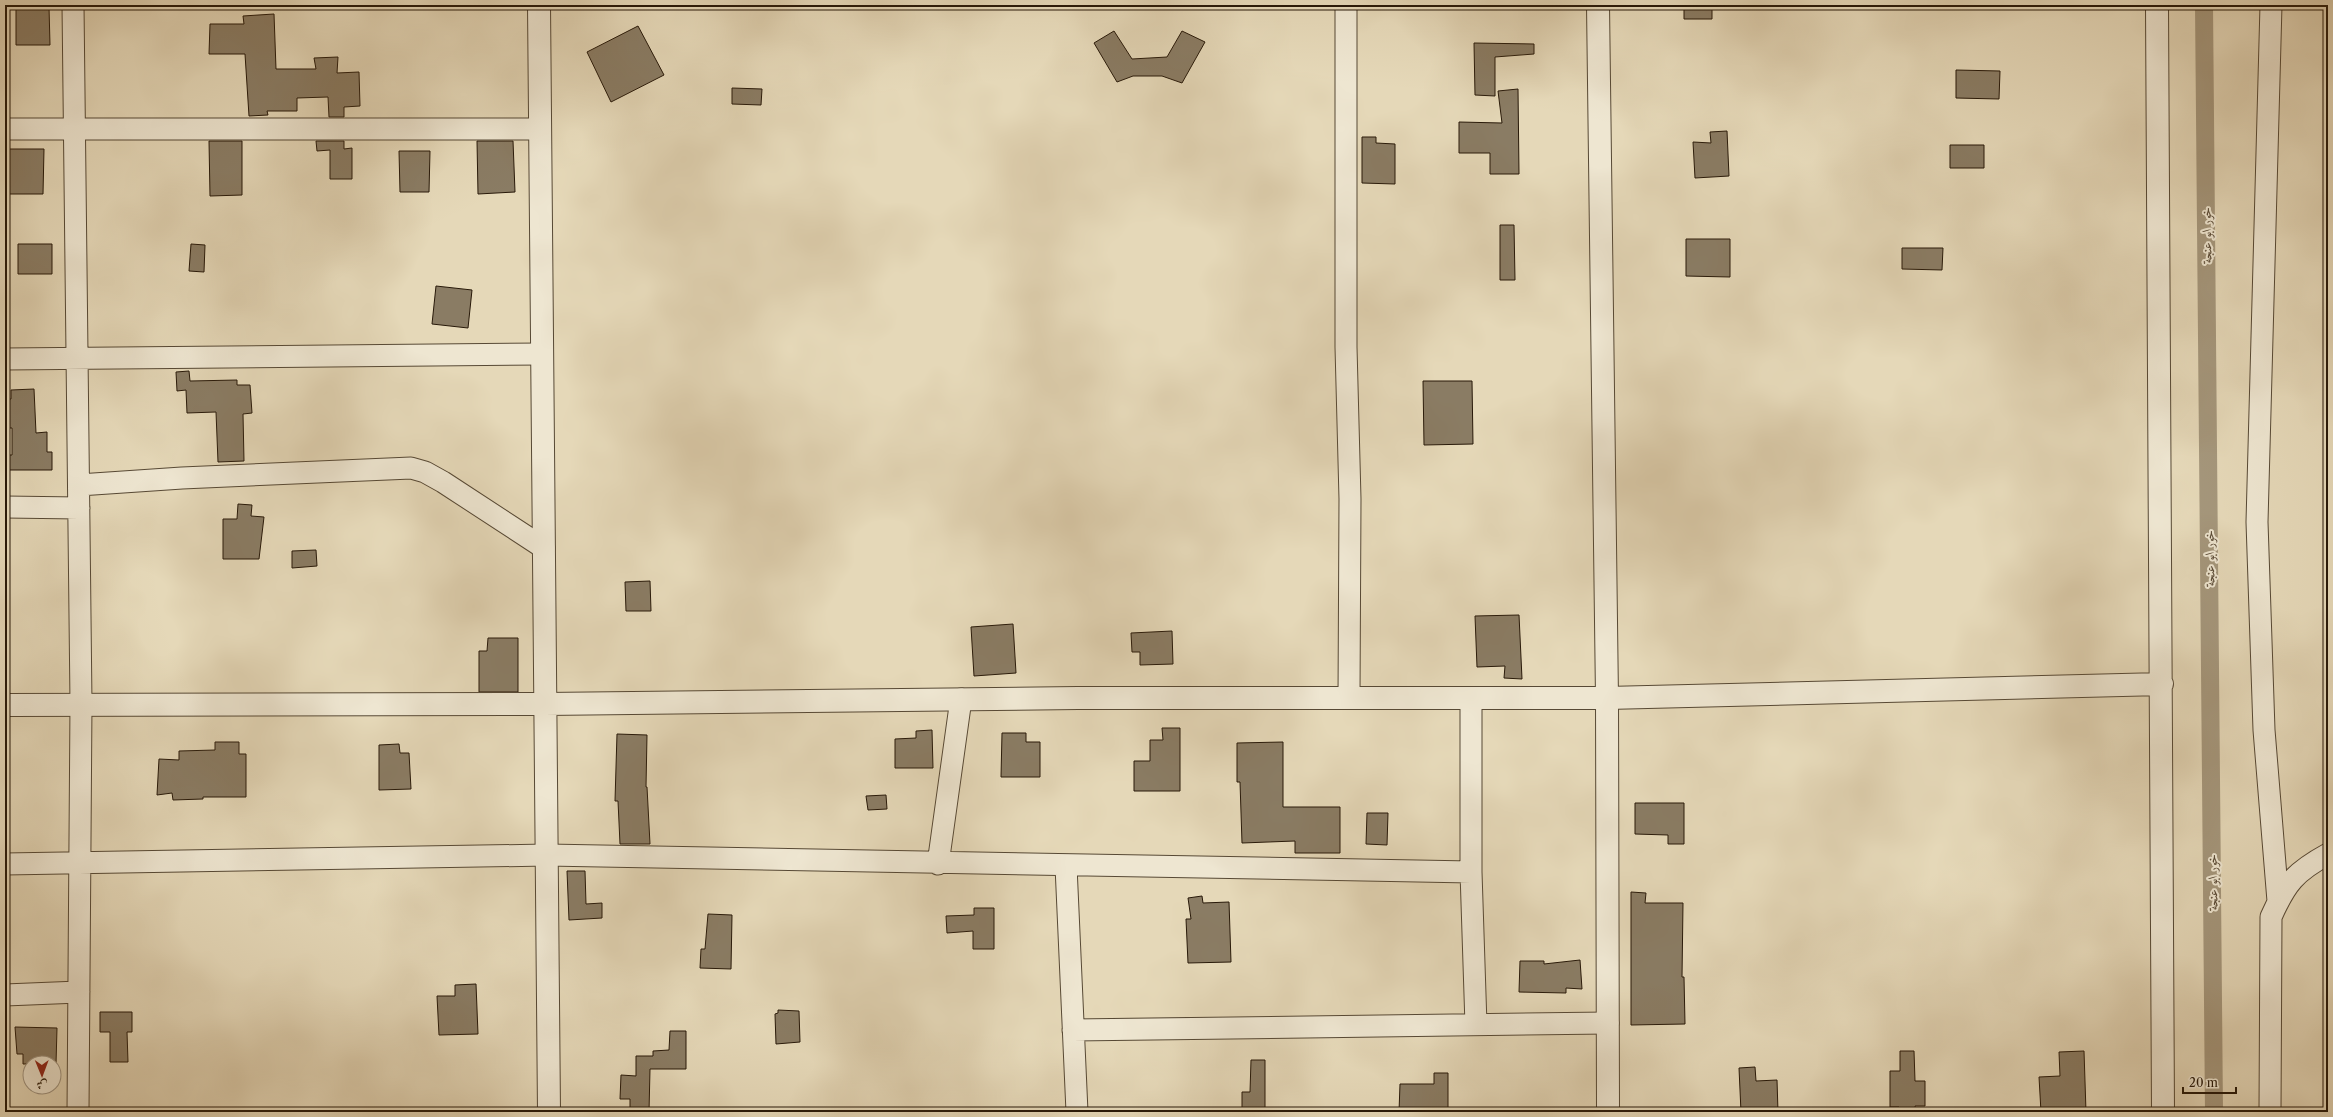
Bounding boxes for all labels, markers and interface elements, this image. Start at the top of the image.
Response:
water label: خور ابو عنجة [2198,207,2216,264]
water label: خور ابو عنجة [2201,530,2219,587]
water label: خور ابو عنجة [2204,854,2222,911]
north arrow [22,1055,62,1095]
scale bar [2183,1069,2236,1095]
text: 20 m [2189,1075,2218,1090]
text: ش [37,1078,48,1092]

